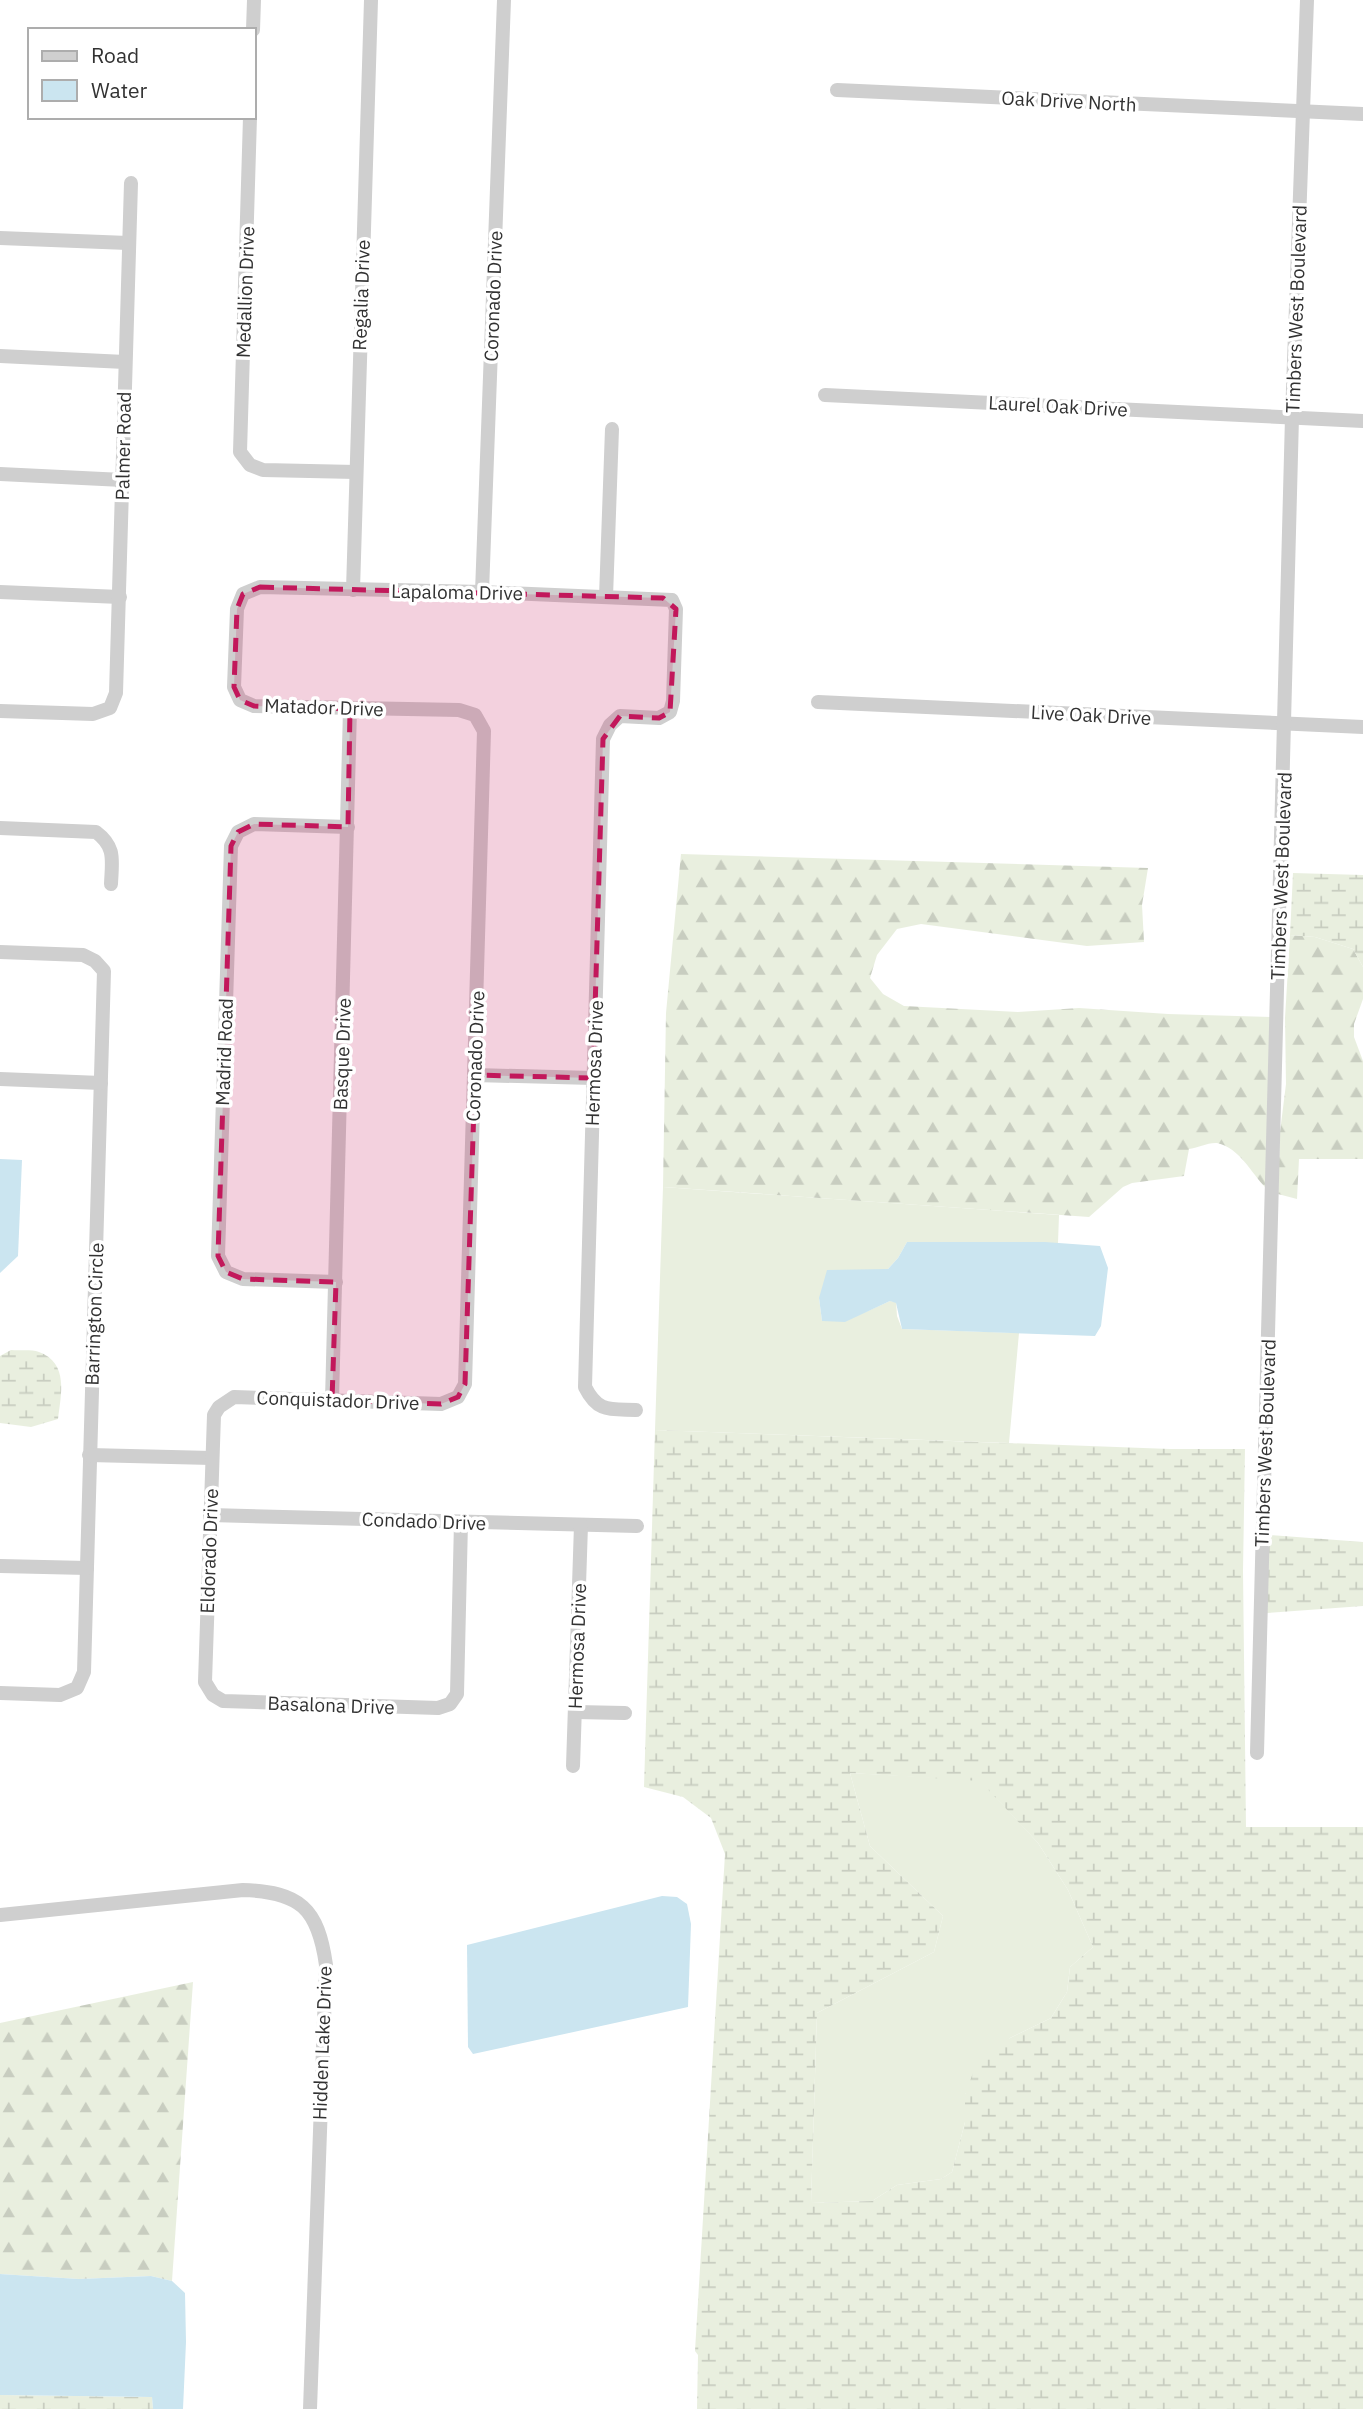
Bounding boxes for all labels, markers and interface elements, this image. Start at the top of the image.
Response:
legend [28,28,256,119]
text: Road [91,41,139,69]
text: Water [91,76,148,104]
street label: Oak Drive North [1001,85,1137,117]
street label: Timbers West Boulevard [1280,205,1312,413]
street label: Medallion Drive [231,226,259,358]
street label: Coronado Drive [479,230,507,362]
street label: Regalia Drive [347,239,375,351]
street label: Laurel Oak Drive [988,390,1128,422]
street label: Palmer Road [110,391,136,501]
street label: Lapaloma Drive [391,579,523,605]
street label: Matador Drive [264,693,384,721]
street label: Live Oak Drive [1030,700,1152,730]
street label: Timbers West Boulevard [1265,772,1297,980]
street label: Coronado Drive [461,990,489,1122]
street label: Basque Drive [328,997,356,1111]
street label: Madrid Road [210,998,238,1106]
street label: Hermosa Drive [580,1000,608,1126]
street label: Barrington Circle [80,1242,108,1386]
street label: Timbers West Boulevard [1249,1339,1281,1547]
street label: Conquistador Drive [256,1385,420,1415]
street label: Eldorado Drive [195,1488,223,1614]
street label: Condado Drive [361,1507,487,1535]
street label: Hermosa Drive [563,1583,591,1709]
street label: Basalona Drive [267,1691,395,1719]
street label: Hidden Lake Drive [307,1965,337,2121]

